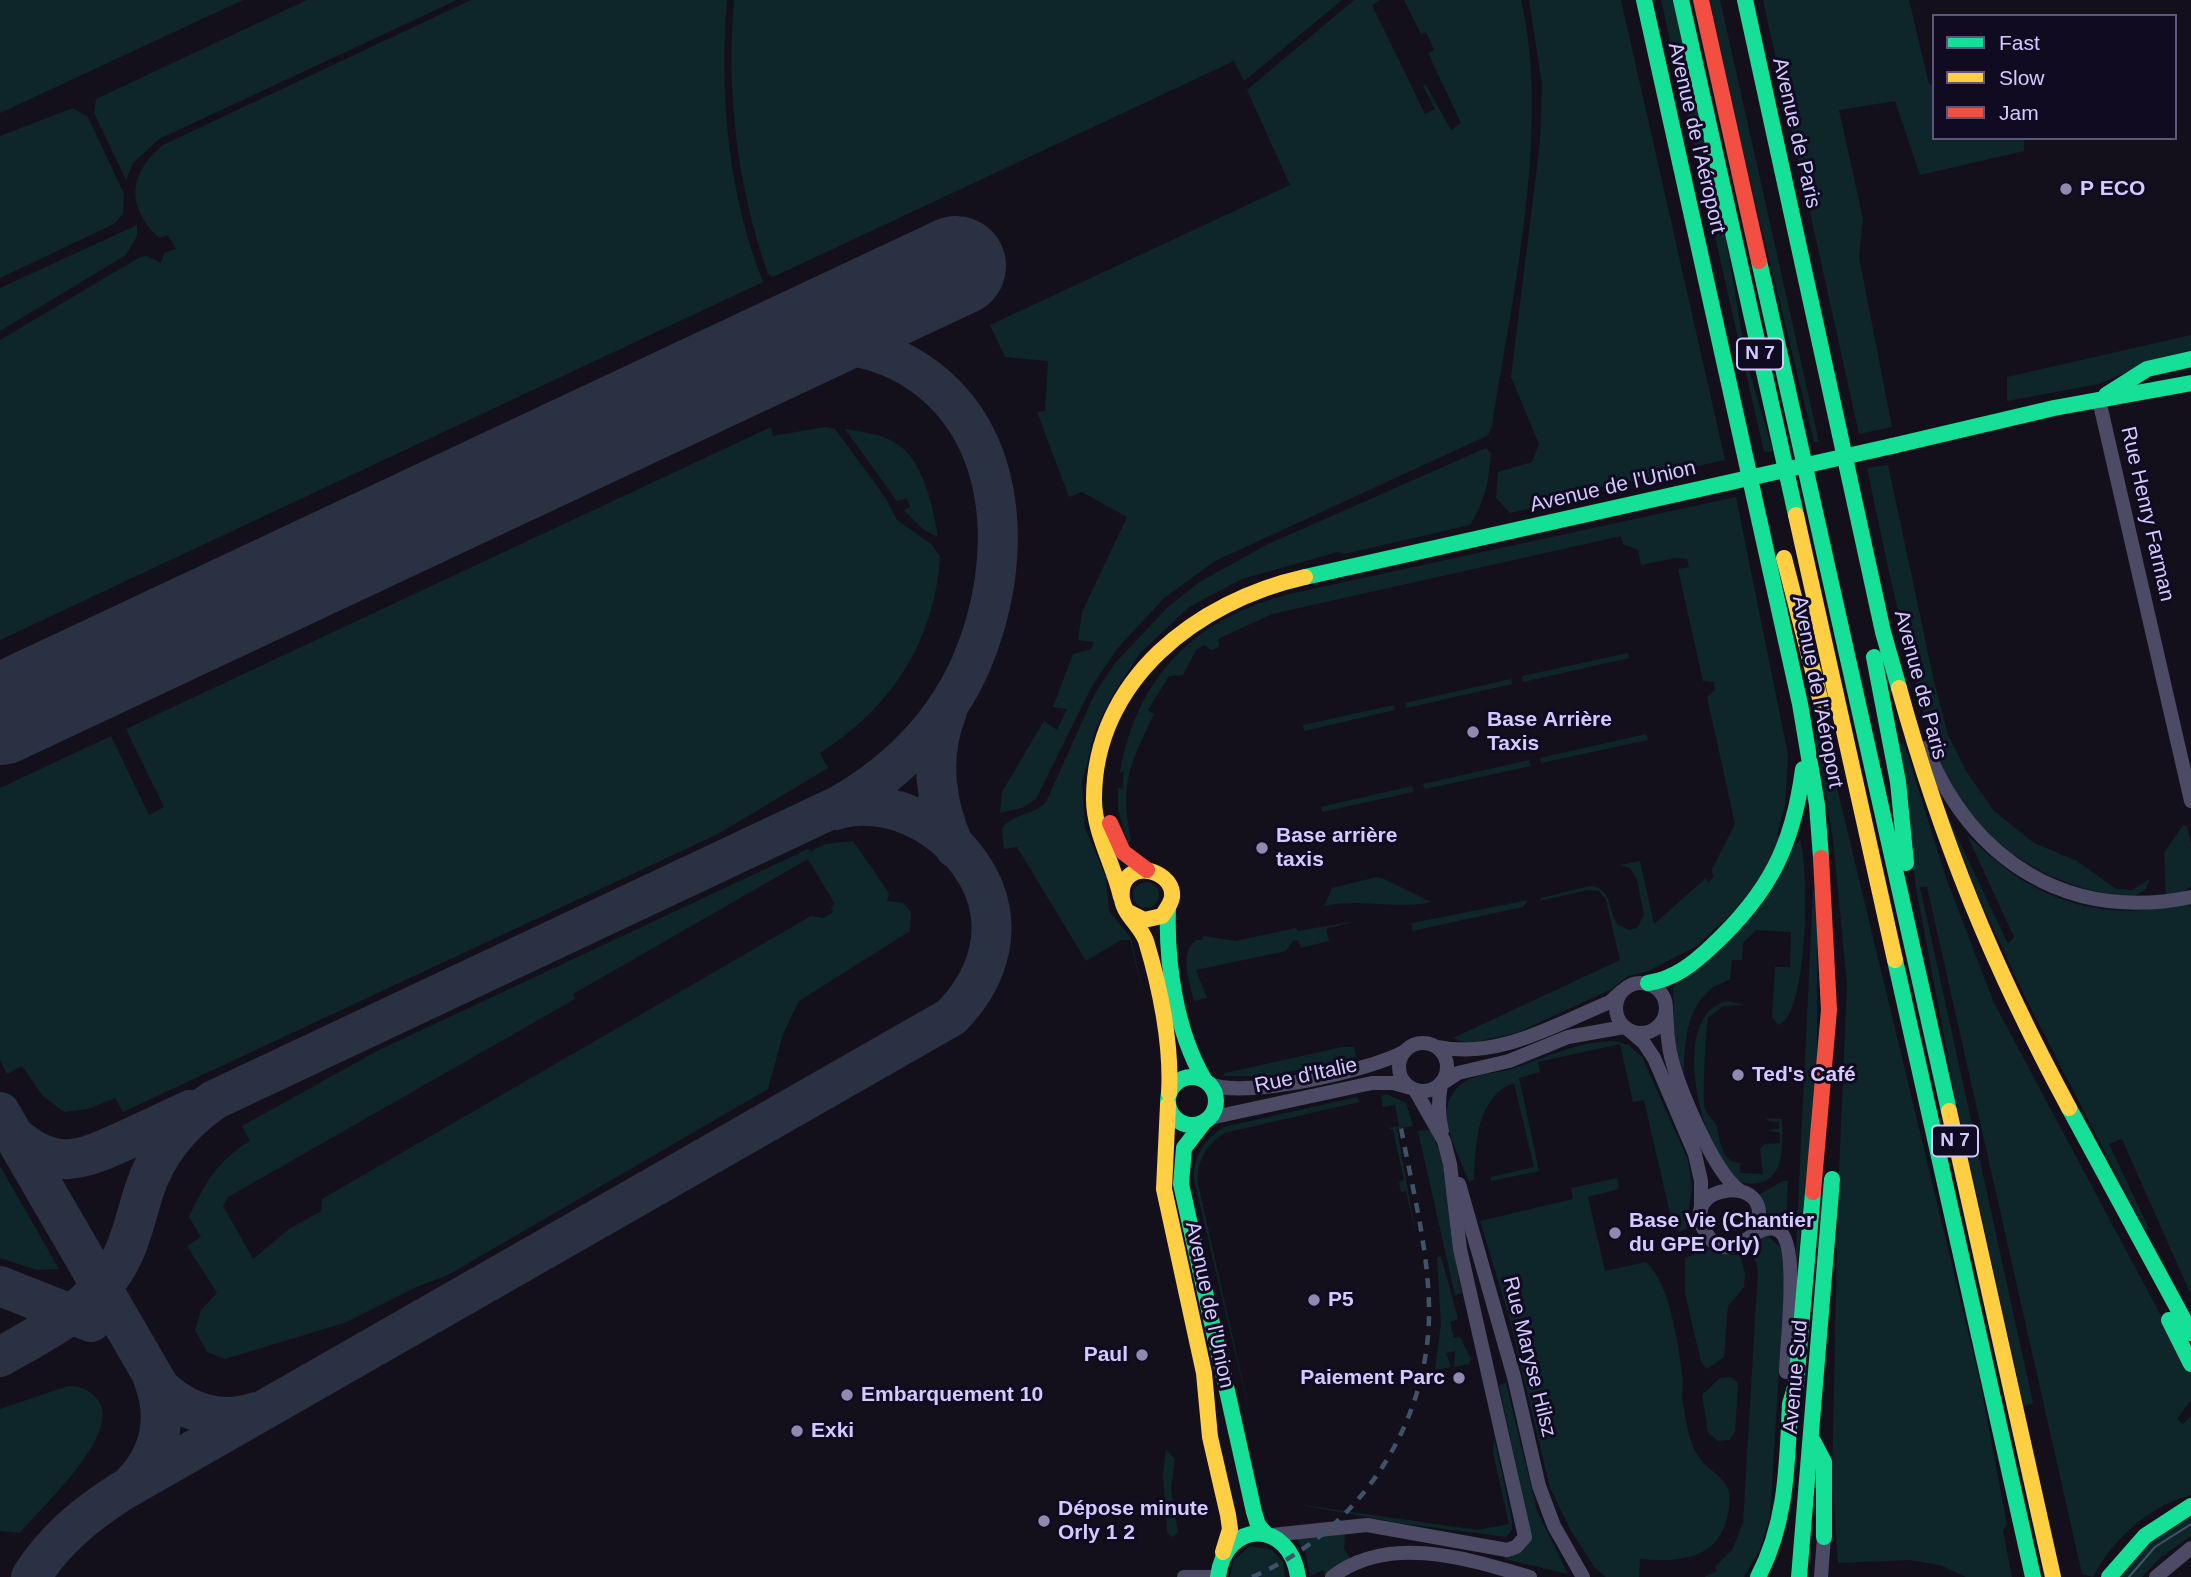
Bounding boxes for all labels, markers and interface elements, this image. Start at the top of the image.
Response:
legend [1932,14,2177,140]
text: Fast [1999,31,2040,54]
street label: Avenue de l'Aéroport [1662,40,1730,236]
street label: Avenue de Paris [1766,55,1826,211]
text: Slow [1999,66,2045,89]
text: Jam [1999,101,2039,124]
place label: P ECO [2080,176,2145,202]
marker: P ECO [2058,181,2074,197]
road number: N 7 [1737,338,1783,370]
street label: Rue Henry Farman [2115,424,2179,604]
street label: Avenue de l'Union [1528,456,1698,518]
street label: Avenue de l'Aéroport [1786,594,1848,790]
street label: Avenue de Paris [1888,607,1952,763]
place label: Base Arrière Taxis [1487,707,1612,757]
marker: Base Arrière Taxis [1465,724,1481,740]
place label: Base arrière taxis [1276,823,1397,873]
marker: Base arrière taxis [1254,840,1270,856]
street label: Rue d'Italie [1252,1053,1360,1099]
place label: Ted's Café [1752,1062,1856,1088]
marker: Ted's Café [1730,1067,1746,1083]
road number: N 7 [1932,1126,1978,1156]
place label: Base Vie (Chantier du GPE Orly) [1629,1208,1814,1258]
street label: Avenue de l'Union [1179,1220,1239,1390]
marker: Base Vie (Chantier du GPE Orly) [1607,1225,1623,1241]
street label: Rue Maryse Hilsz [1497,1274,1561,1440]
place label: P5 [1328,1287,1354,1313]
marker: P5 [1306,1292,1322,1308]
street label: Avenue Sud [1778,1319,1814,1435]
place label: Paul [1084,1342,1128,1368]
marker: Paul [1134,1347,1150,1363]
place label: Paiement Parc [1300,1365,1445,1391]
marker: Paiement Parc [1451,1370,1467,1386]
place label: Embarquement 10 [861,1382,1043,1408]
marker: Embarquement 10 [839,1387,855,1403]
place label: Exki [811,1418,854,1444]
marker: Exki [789,1423,805,1439]
place label: Dépose minute Orly 1 2 [1058,1496,1209,1546]
marker: Dépose minute Orly 1 2 [1036,1513,1052,1529]

